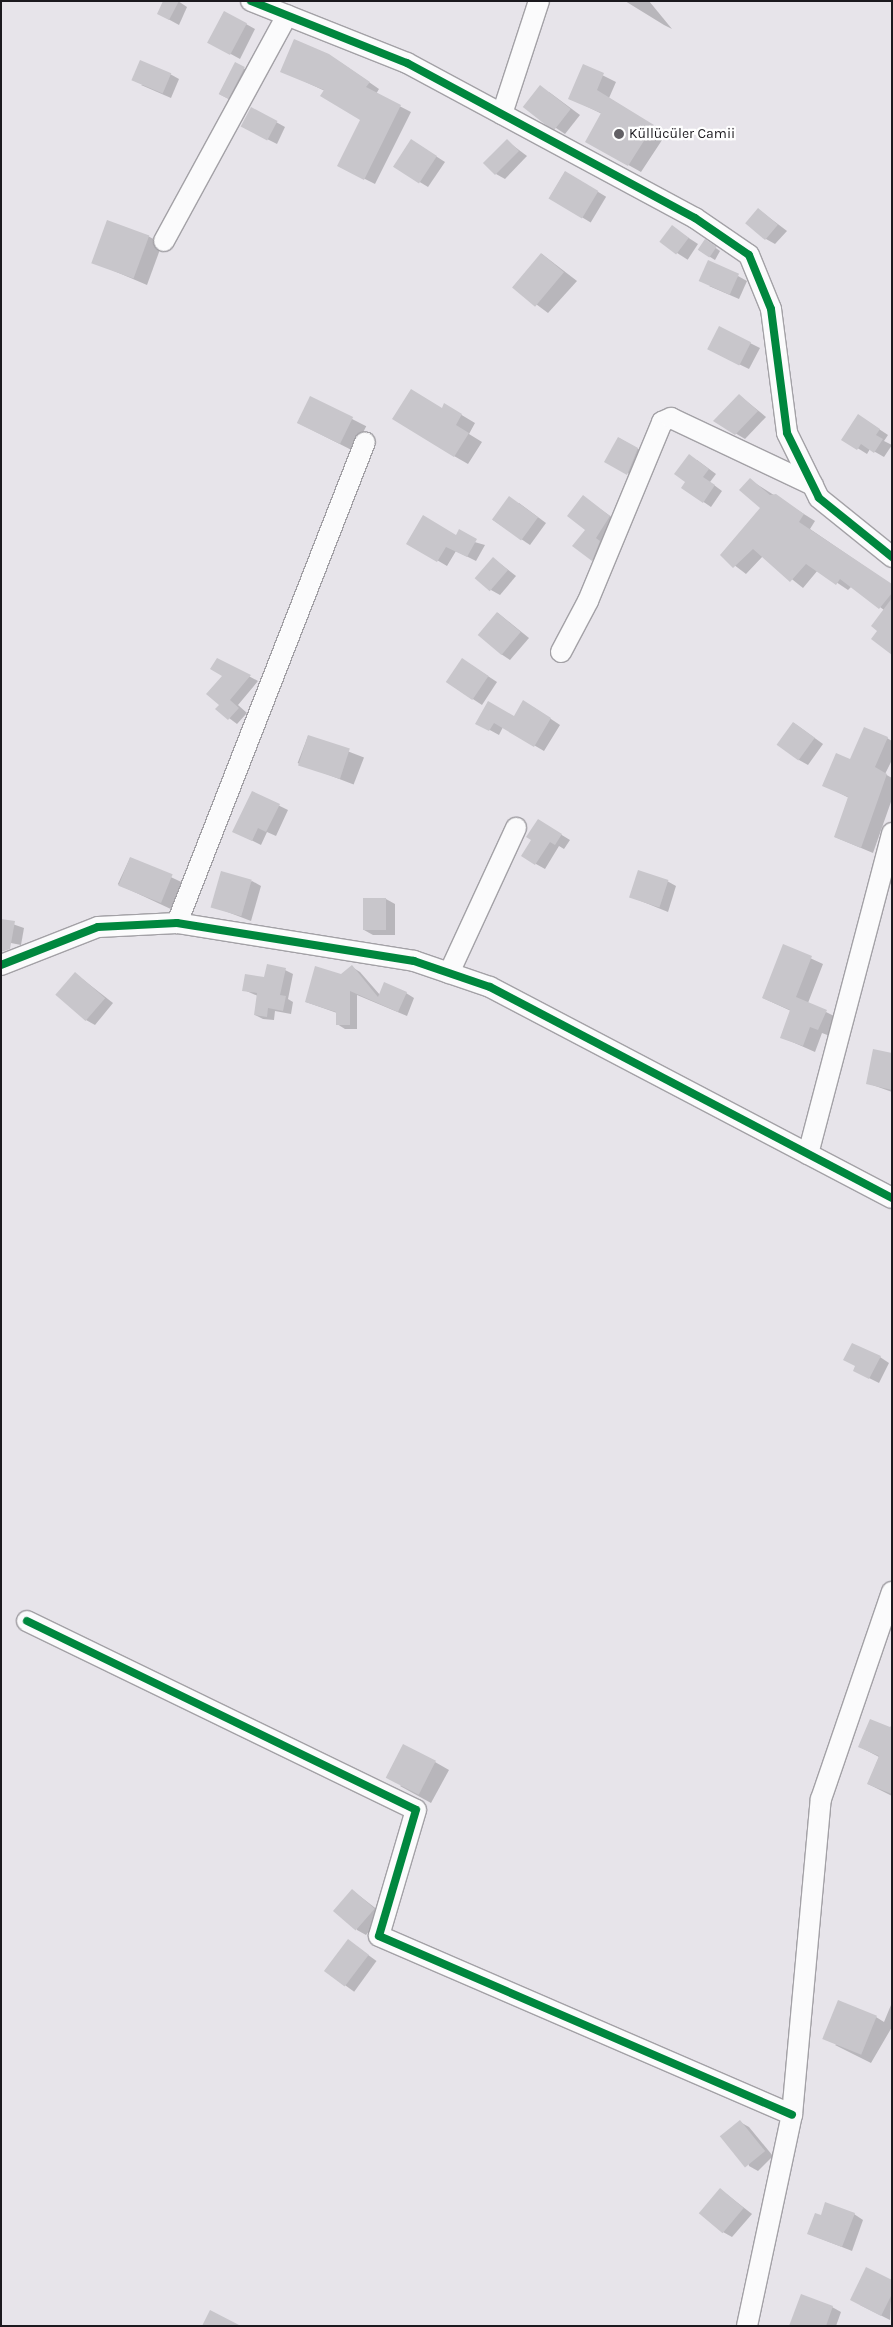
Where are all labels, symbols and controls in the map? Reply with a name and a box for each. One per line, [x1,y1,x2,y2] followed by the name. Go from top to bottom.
[629,126,735,142] place label: Küllücüler Camii
[613,128,625,140] marker: Küllücüler Camii

